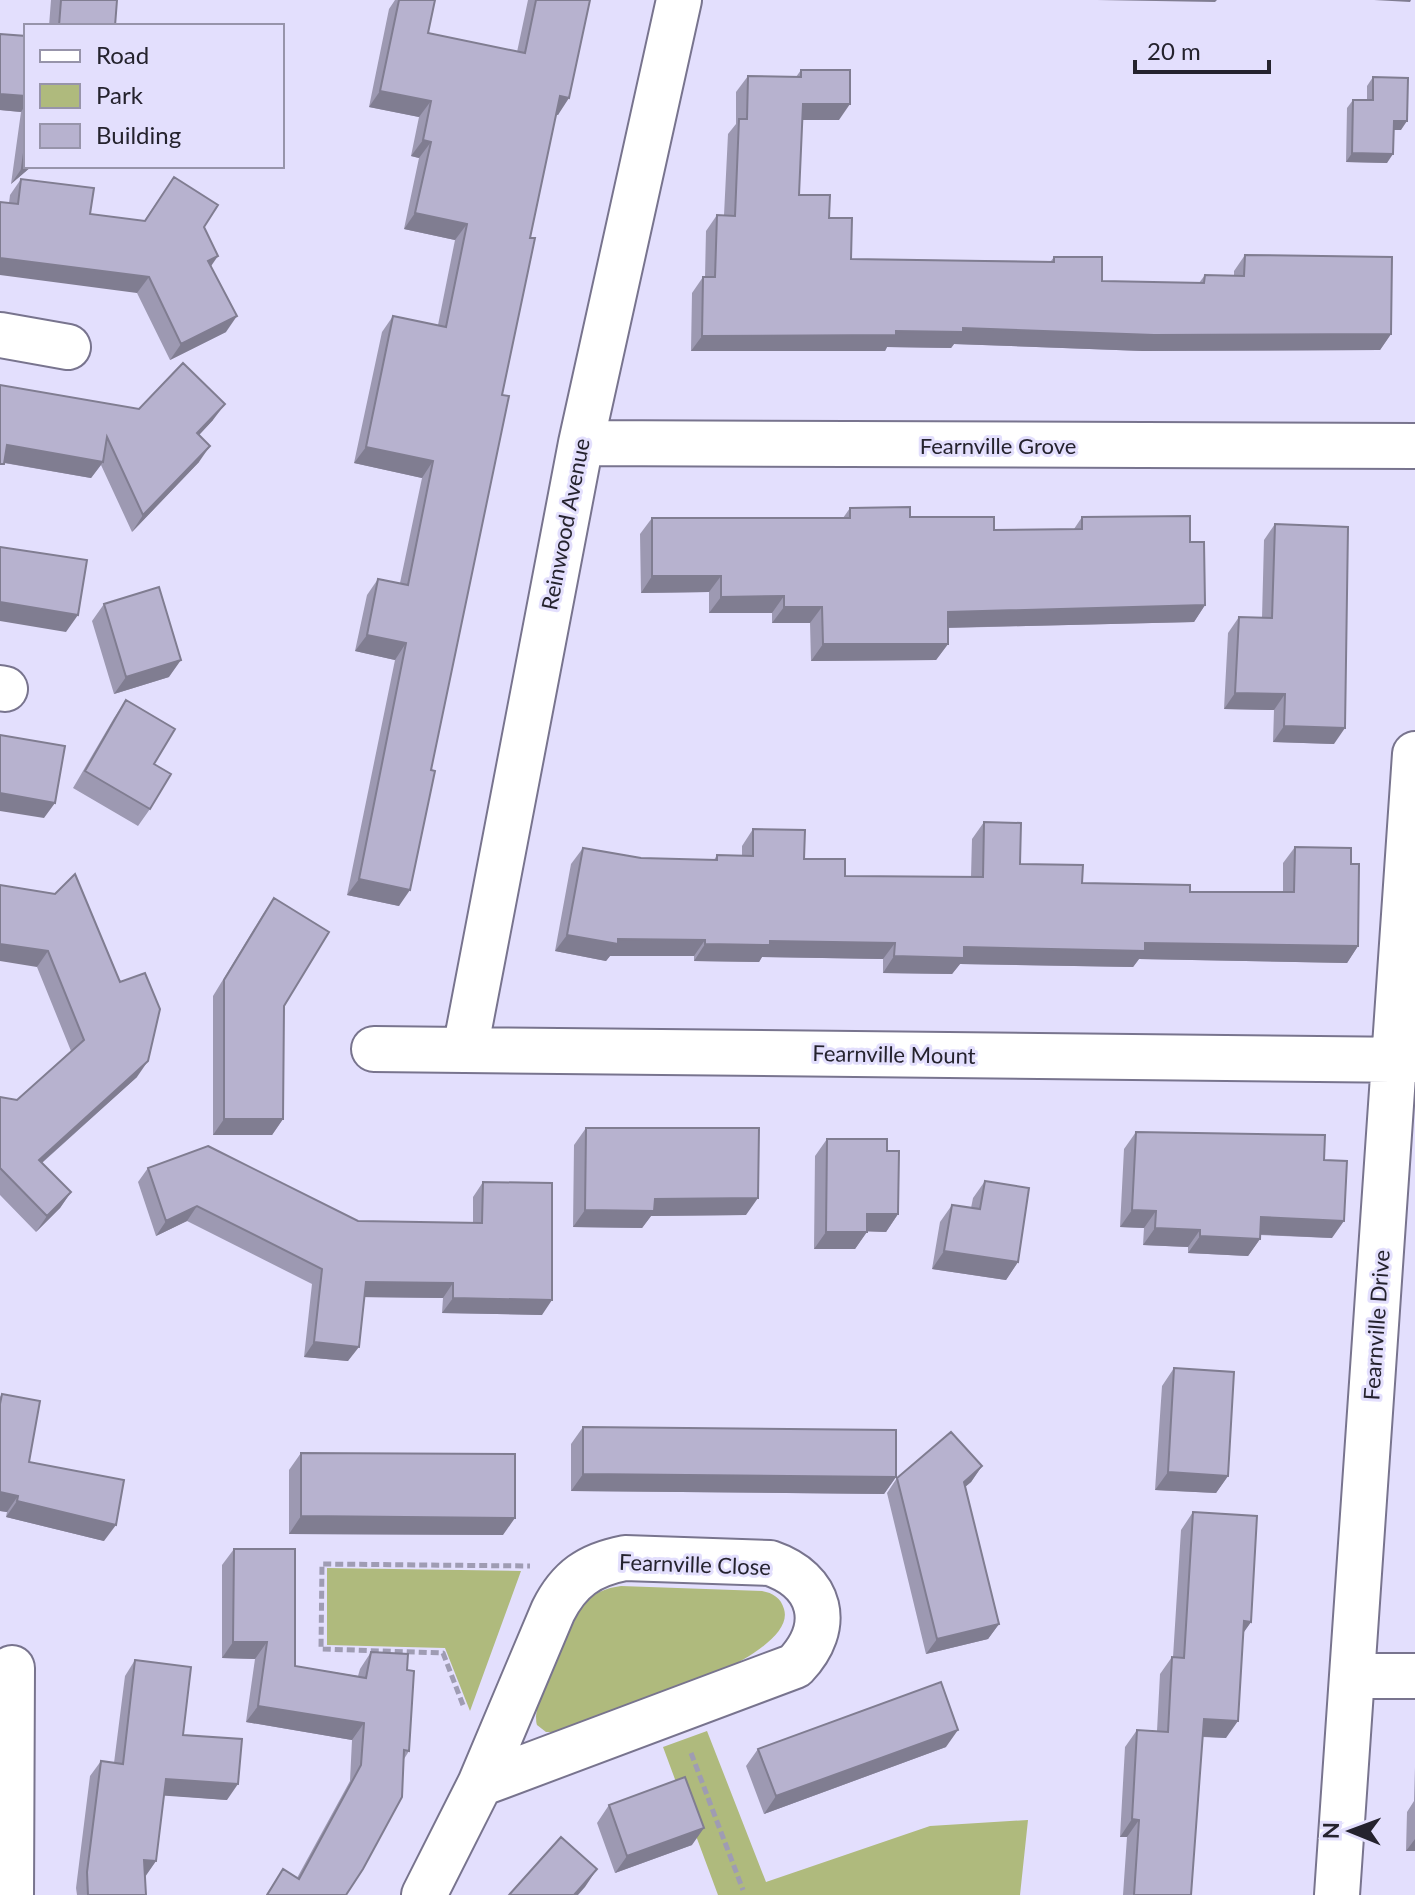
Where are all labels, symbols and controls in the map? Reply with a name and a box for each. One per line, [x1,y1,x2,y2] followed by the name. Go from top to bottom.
[24,24,284,168] legend
[1135,24,1269,74] scale bar
[1147,36,1201,65] text: 20 m
[96,40,149,69] text: Road
[96,80,144,109] text: Park
[96,120,181,149] text: Building
[920,432,1076,459] street label: Fearnville Grove
[535,436,595,612] street label: Reinwood Avenue
[812,1039,976,1069] street label: Fearnville Mount
[1357,1249,1395,1401] street label: Fearnville Drive
[619,1548,771,1580] street label: Fearnville Close
[1311,1791,1391,1871] north arrow
[1317,1822,1344,1839] text: N

